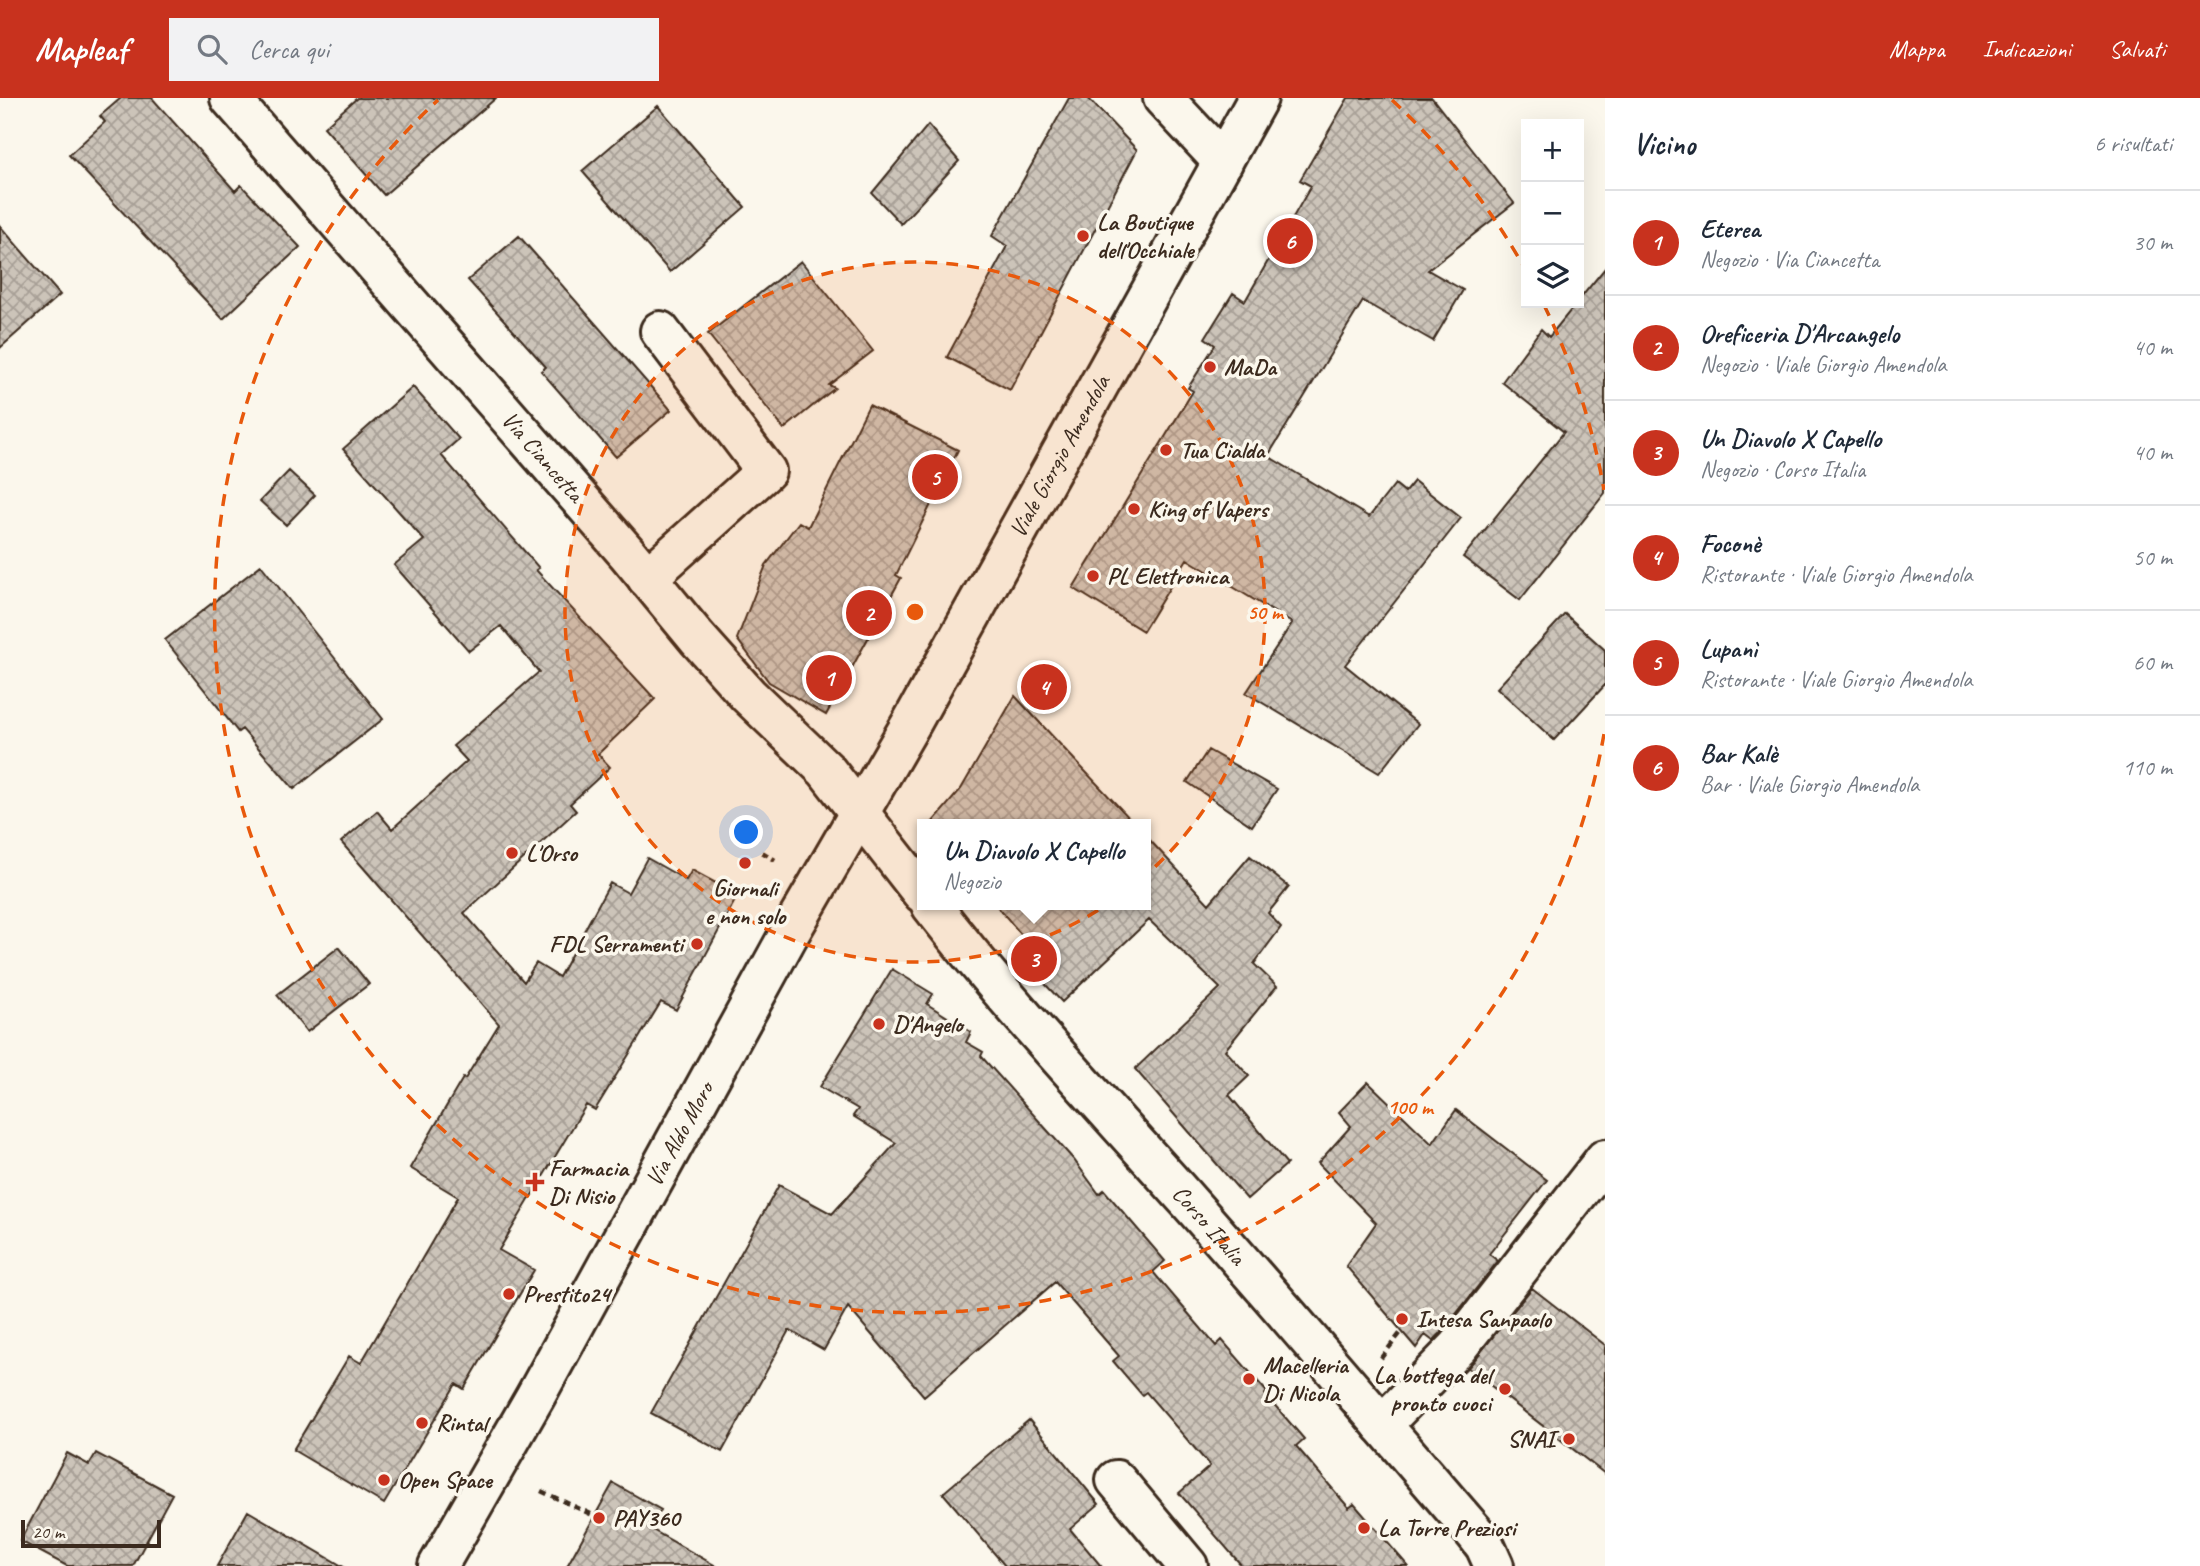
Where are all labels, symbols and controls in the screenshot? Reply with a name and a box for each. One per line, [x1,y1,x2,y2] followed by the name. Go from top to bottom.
[169,18,659,81] search box
[35,28,127,70] text: Mapleaf
[193,30,231,68] icon: search
[249,33,329,66] text: Cerca qui
[1889,34,1945,64] text: Mappa
[1983,34,2071,64] text: Indicazioni
[2109,34,2165,64] text: Salvati
[1521,119,1584,308] map controls
[1521,119,1584,182] button: +
[1633,125,1695,163] text: Vicino
[2094,129,2172,158] text: 6 risultati
[1521,182,1584,245] button: −
[1097,207,1195,265] place label: La Boutique dell'Occhiale
[1700,212,1760,245] text: Eterea
[1267,215,1313,267] pin: 6
[1075,228,1091,244] marker: La Boutique dell'Occhiale
[1651,228,1661,257] text: 1
[2133,228,2172,257] text: 30 m
[1521,245,1584,308] button: layers
[1700,245,1879,274] text: Negozio · Via Ciancetta
[1700,317,1899,350] text: Oreficeria D'Arcangelo
[1651,333,1661,362] text: 2
[2133,333,2172,362] text: 40 m
[1700,350,1946,379] text: Negozio · Viale Giorgio Amendola
[1224,352,1278,382] place label: MaDa
[1202,359,1218,375] marker: MaDa
[1002,368,1117,543] street label: Viale Giorgio Amendola
[495,405,592,510] street label: Via Ciancetta
[1700,422,1881,455] text: Un Diavolo X Capello
[1180,435,1266,465] place label: Tua Cialda
[1651,438,1661,467] text: 3
[2133,438,2172,467] text: 40 m
[1158,442,1174,458] marker: Tua Cialda
[912,451,958,503] pin: 5
[1700,455,1865,484] text: Negozio · Corso Italia
[1148,494,1270,524] place label: King of Vapers
[1126,501,1142,517] marker: King of Vapers
[1700,527,1760,560] text: Foconè
[1651,543,1661,572] text: 4
[2133,543,2172,572] text: 50 m
[1700,560,1972,589] text: Ristorante · Viale Giorgio Amendola
[1107,561,1230,591] place label: PL Elettronica
[1085,568,1101,584] marker: PL Elettronica
[846,587,892,639] pin: 2
[1247,599,1285,625] text: 50 m
[903,600,927,624] centre of rings
[1700,632,1757,665] text: Lupanì
[1651,648,1661,677] text: 5
[2133,648,2172,677] text: 60 m
[806,652,852,704] pin: 1
[1021,661,1067,713] pin: 4
[1700,665,1972,694] text: Ristorante · Viale Giorgio Amendola
[1700,737,1777,770] text: Bar Kalè
[1651,753,1661,782] text: 6
[2123,753,2172,782] text: 110 m
[1700,770,1919,799] text: Bar · Viale Giorgio Amendola
[729,815,763,849] your location
[917,819,1151,910] popup
[943,834,1125,867] text: Un Diavolo X Capello
[526,838,579,868] place label: L'Orso
[504,845,520,861] marker: L'Orso
[737,855,753,871] marker: Giornali e non solo
[943,867,1001,896] text: Negozio
[705,873,788,931] place label: Giornali e non solo
[549,929,686,959] place label: FDL Serramenti
[1011,933,1057,985] pin: 3
[689,936,705,952] marker: FDL Serramenti
[893,1009,965,1039] place label: D'Angelo
[871,1016,887,1032] marker: D'Angelo
[639,1074,721,1191] street label: Via Aldo Moro
[1387,1094,1435,1120] text: 100 m
[549,1153,630,1211] place label: Farmacia Di Nisio
[527,1174,543,1190] marker: Farmacia Di Nisio
[1166,1179,1253,1272] street label: Corso Italia
[523,1279,613,1309] place label: Prestito24
[501,1286,517,1302] marker: Prestito24
[1416,1304,1553,1334] place label: Intesa Sanpaolo
[1394,1311,1410,1327] marker: Intesa Sanpaolo
[1263,1350,1350,1408] place label: Macelleria Di Nicola
[1374,1360,1496,1418] place label: La bottega del pronto cuoci
[1241,1371,1257,1387] marker: Macelleria Di Nicola
[1497,1381,1513,1397] marker: La bottega del pronto cuoci
[436,1408,492,1438] place label: Rintal
[414,1415,430,1431] marker: Rintal
[1507,1424,1560,1454] place label: SNAI
[1561,1431,1577,1447] marker: SNAI
[398,1465,494,1495] place label: Open Space
[376,1472,392,1488] marker: Open Space
[613,1503,682,1533] place label: PAY360
[591,1510,607,1526] marker: PAY360
[1378,1513,1519,1543] place label: La Torre Preziosi
[21,1517,161,1549] scale bar
[32,1520,64,1544] text: 20 m
[1356,1520,1372,1536] marker: La Torre Preziosi

